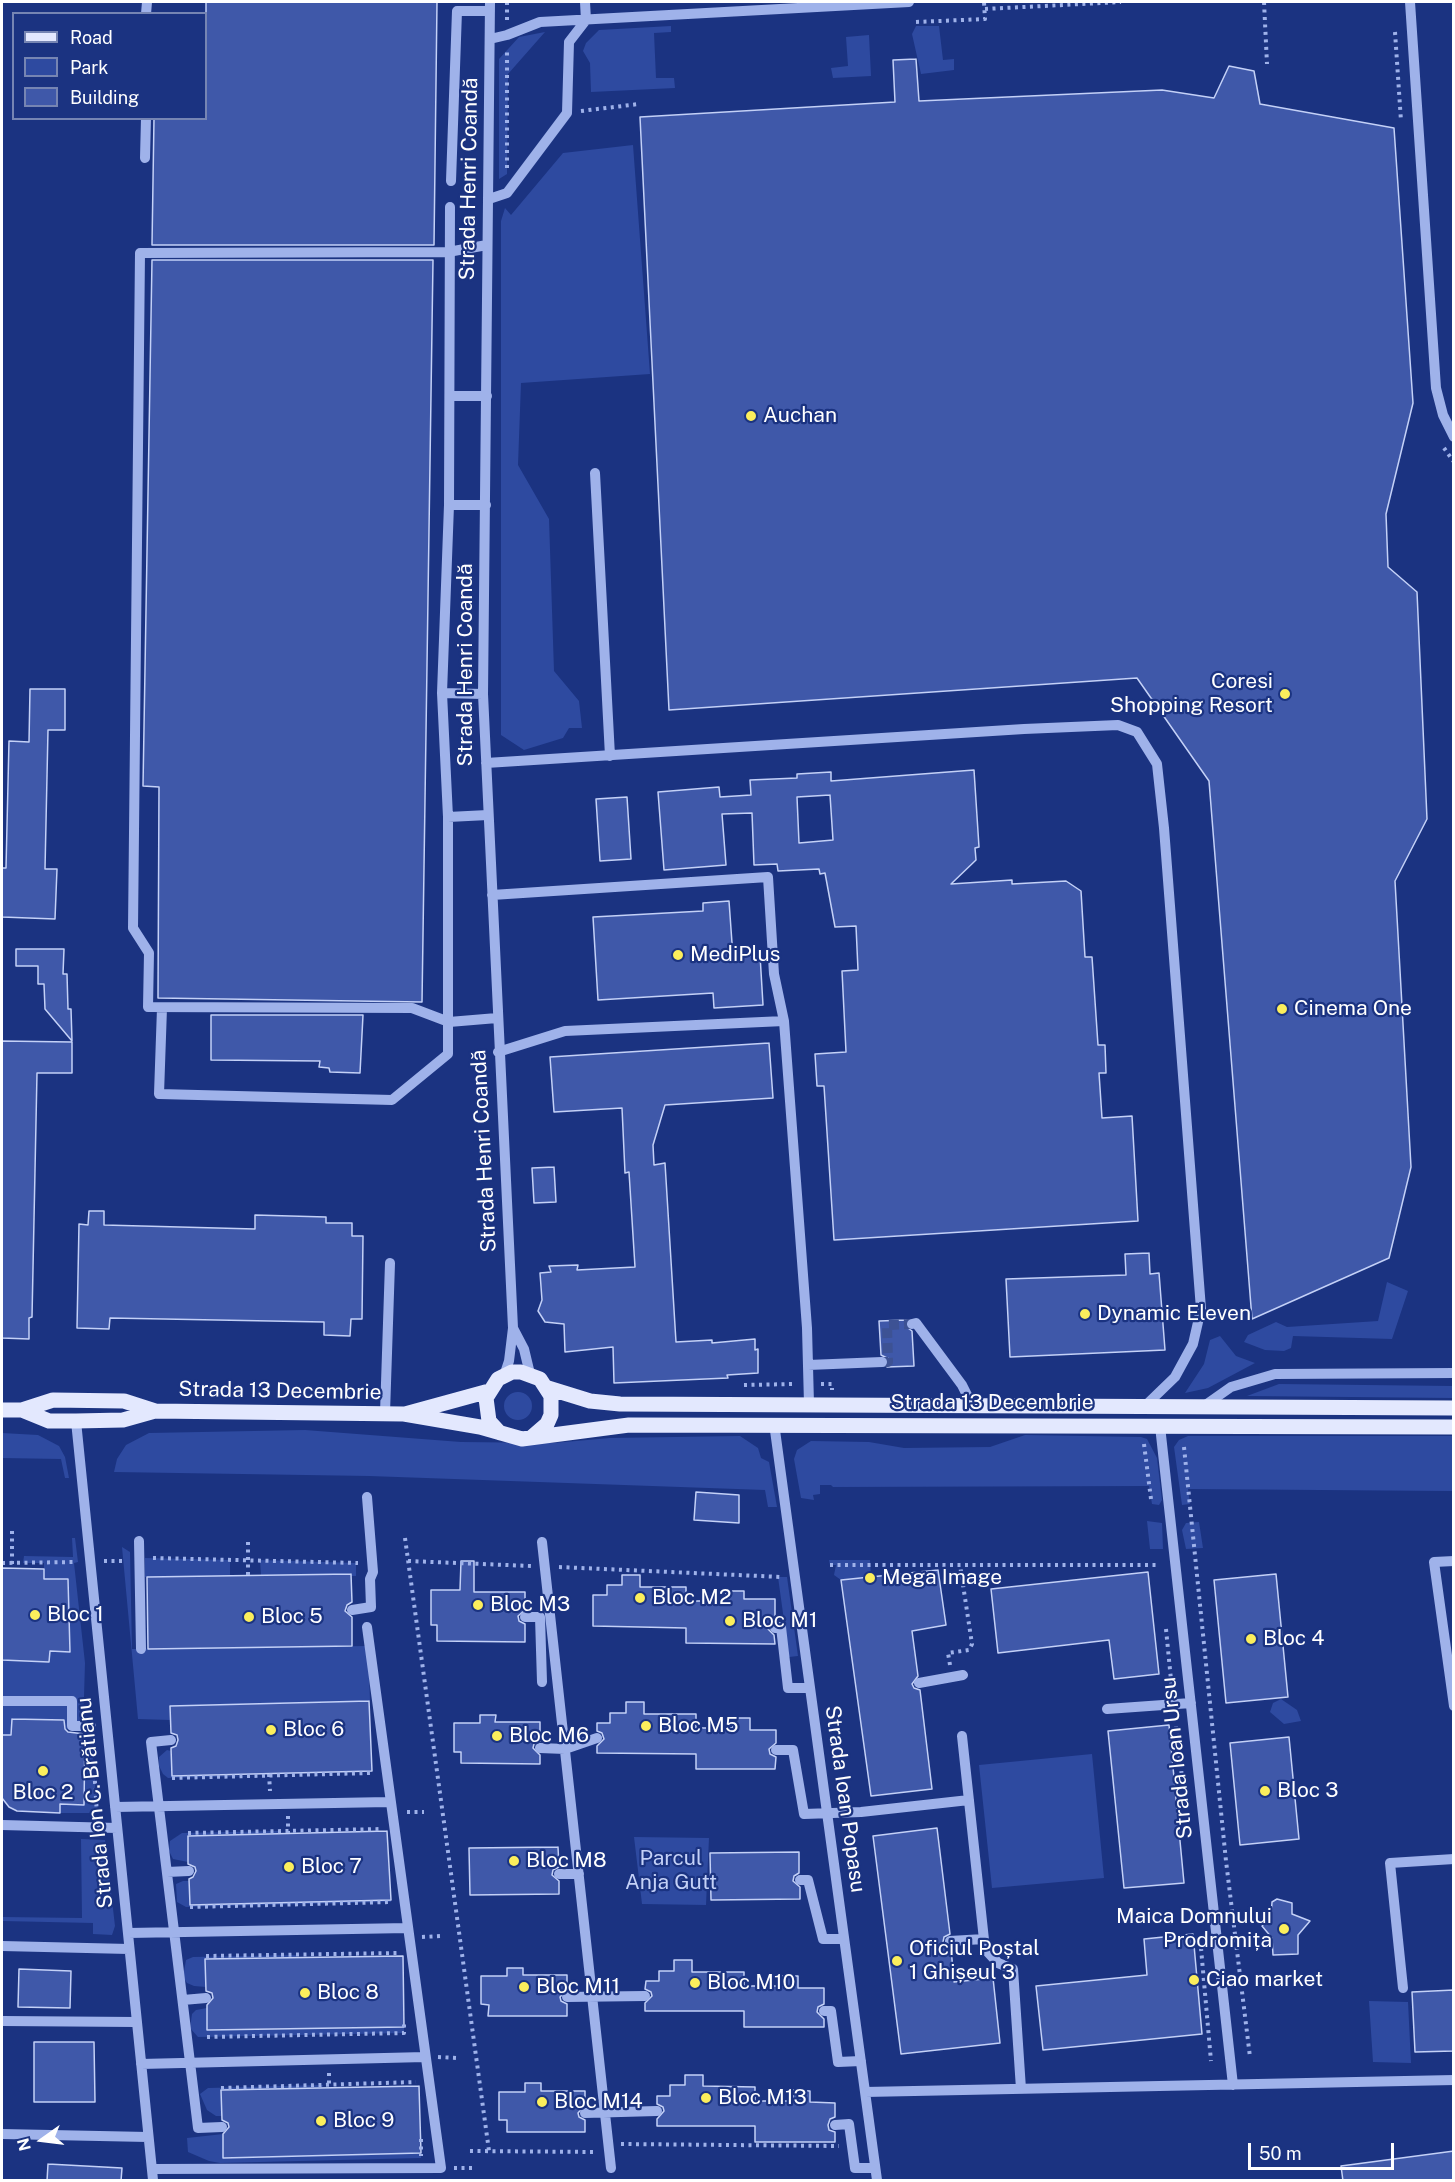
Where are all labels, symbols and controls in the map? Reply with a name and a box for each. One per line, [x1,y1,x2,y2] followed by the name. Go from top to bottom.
[12,12,207,120] legend
[70,27,113,48] text: Road
[70,57,108,78] text: Park
[455,77,483,281] street label: Strada Henri Coandă
[70,87,139,108] text: Building
[763,403,837,429] place label: Auchan
[744,409,758,423] marker: Auchan
[453,563,479,767] street label: Strada Henri Coandă
[1110,669,1273,719] place label: Coresi Shopping Resort
[1278,687,1292,701] marker: Coresi Shopping Resort
[690,942,780,968] place label: MediPlus
[671,948,685,962] marker: MediPlus
[1294,996,1412,1022] place label: Cinema One
[1275,1002,1289,1016] marker: Cinema One
[466,1049,502,1253] street label: Strada Henri Coandă
[1097,1301,1251,1327] place label: Dynamic Eleven
[1078,1307,1092,1321] marker: Dynamic Eleven
[178,1377,382,1405] street label: Strada 13 Decembrie
[890,1390,1094,1416] street label: Strada 13 Decembrie
[882,1565,1002,1591] place label: Mega Image
[863,1571,877,1585] marker: Mega Image
[652,1585,731,1611] place label: Bloc M2
[633,1591,647,1605] marker: Bloc M2
[490,1592,570,1618] place label: Bloc M3
[471,1598,485,1612] marker: Bloc M3
[47,1602,104,1628] place label: Bloc 1
[261,1604,323,1630] place label: Bloc 5
[28,1608,42,1622] marker: Bloc 1
[742,1608,817,1634] place label: Bloc M1
[242,1610,256,1624] marker: Bloc 5
[723,1614,737,1628] marker: Bloc M1
[1263,1626,1325,1652] place label: Bloc 4
[1244,1632,1258,1646] marker: Bloc 4
[1156,1676,1198,1840] street label: Strada Ioan Ursu
[71,1696,119,1910] street label: Strada Ion C. Brătianu
[819,1704,871,1894] street label: Strada Ioan Popasu
[658,1713,738,1739] place label: Bloc M5
[283,1717,344,1743] place label: Bloc 6
[639,1719,653,1733] marker: Bloc M5
[264,1723,278,1737] marker: Bloc 6
[509,1723,589,1749] place label: Bloc M6
[490,1729,504,1743] marker: Bloc M6
[36,1764,50,1778] marker: Bloc 2
[1277,1778,1339,1804] place label: Bloc 3
[13,1780,73,1806] place label: Bloc 2
[1258,1784,1272,1798] marker: Bloc 3
[625,1846,717,1896] park label: Parcul Anja Gutt
[526,1848,607,1874] place label: Bloc M8
[301,1854,362,1880] place label: Bloc 7
[507,1854,521,1868] marker: Bloc M8
[282,1860,296,1874] marker: Bloc 7
[1116,1904,1272,1954] place label: Maica Domnului Prodromița
[1277,1922,1291,1936] marker: Maica Domnului Prodromița
[909,1936,1040,1986] place label: Oficiul Poștal 1 Ghișeul 3
[890,1954,904,1968] marker: Oficiul Poștal 1 Ghișeul 3
[1206,1967,1323,1993] place label: Ciao market
[707,1970,795,1996] place label: Bloc M10
[1187,1973,1201,1987] marker: Ciao market
[536,1974,620,2000] place label: Bloc M11
[688,1976,702,1990] marker: Bloc M10
[317,1980,379,2006] place label: Bloc 8
[517,1980,531,1994] marker: Bloc M11
[298,1986,312,2000] marker: Bloc 8
[718,2085,807,2111] place label: Bloc M13
[554,2089,643,2115] place label: Bloc M14
[699,2091,713,2105] marker: Bloc M13
[535,2095,549,2109] marker: Bloc M14
[333,2108,394,2134] place label: Bloc 9
[12,2110,72,2170] north arrow
[314,2114,328,2128] marker: Bloc 9
[1251,2131,1396,2169] scale bar
[13,2136,35,2153] text: N
[1259,2143,1302,2164] text: 50 m

